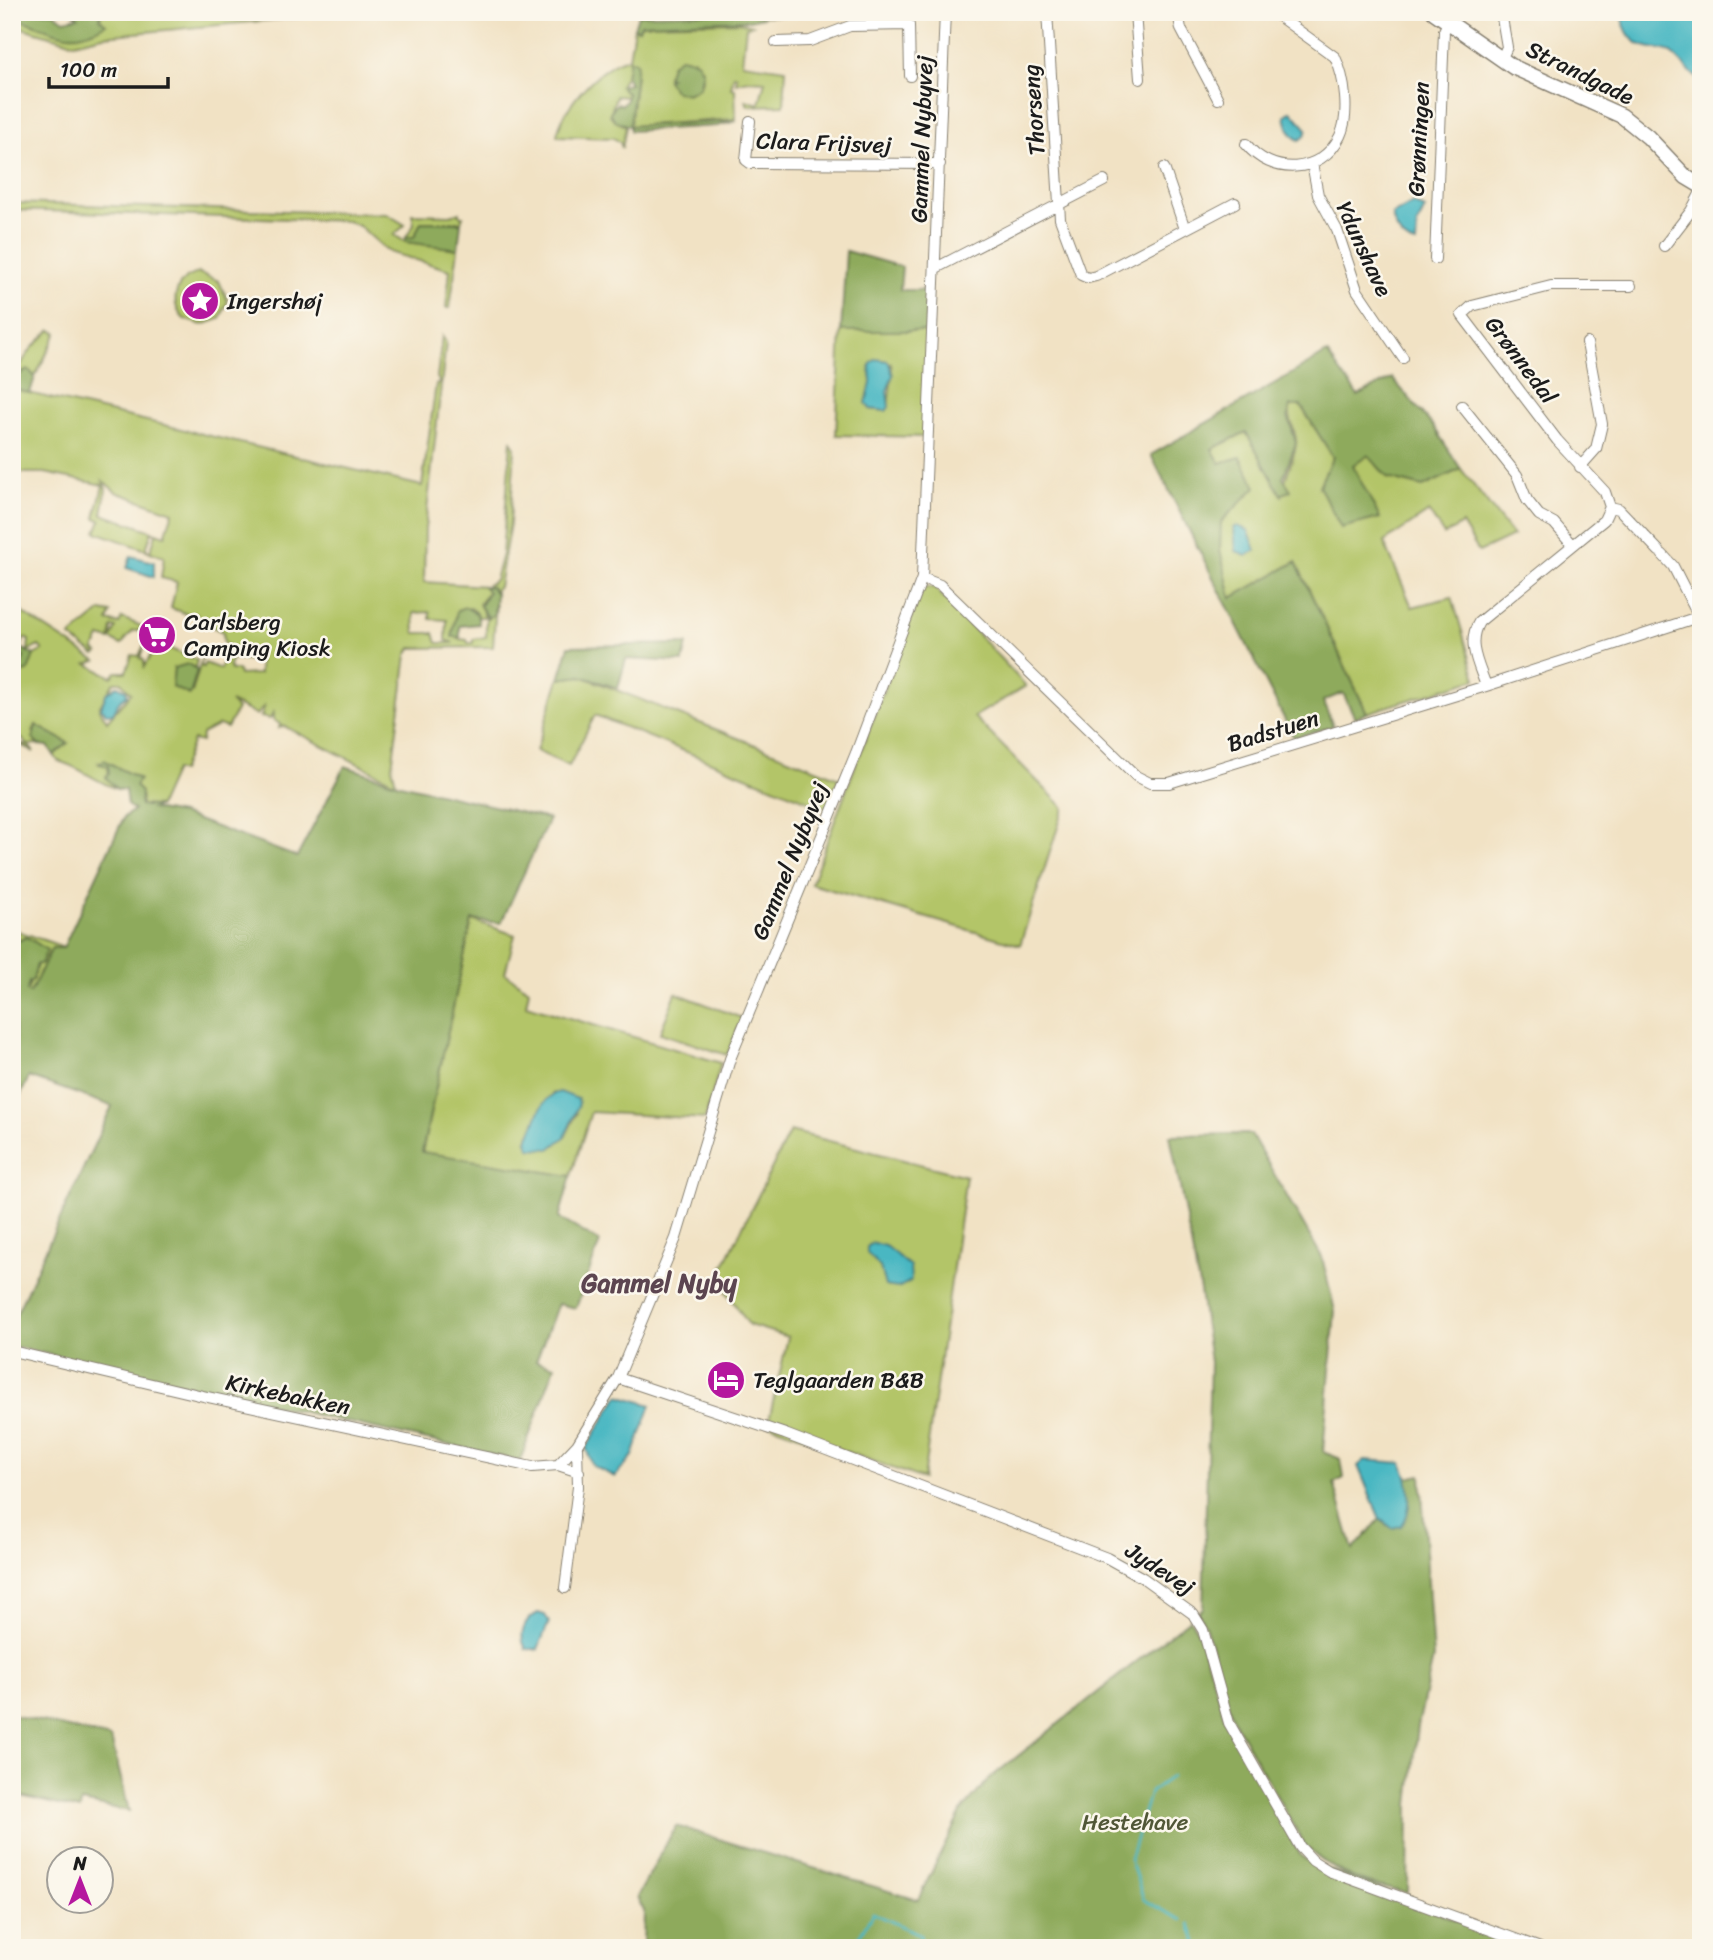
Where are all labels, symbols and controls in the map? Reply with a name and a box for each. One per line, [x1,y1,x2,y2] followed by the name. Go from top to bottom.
[1519,29,1641,117] street label: Strandgade
[49,46,168,90] scale bar
[60,51,117,89] text: 100 m
[899,54,945,223] street label: Gammel Nybyvej
[1010,63,1058,157] street label: Thorseng
[1396,80,1443,198] street label: Grønningen
[755,120,893,166] street label: Clara Frijsvej
[1324,194,1404,304] street label: Ydunshave
[179,280,221,322] place icon: Ingershøj
[226,281,324,322] place label: Ingershøj
[1474,307,1568,414] street label: Grønnedal
[184,602,331,669] place label: Carlsberg Camping Kiosk
[136,614,178,656] supermarket icon: Carlsberg Camping Kiosk
[1222,698,1324,764] street label: Badstuen
[740,775,841,946] street label: Gammel Nybyvej
[581,1260,737,1306] district label: Gammel Nyby
[705,1359,747,1401] hotel icon: Teglgaarden B&B
[753,1360,924,1401] place label: Teglgaarden B&B
[222,1362,355,1428] street label: Kirkebakken
[1116,1530,1204,1607] street label: Jydevej
[1082,1802,1189,1843] park label: Hestehave
[46,1844,116,1914] north arrow
[72,1847,87,1880] text: N

